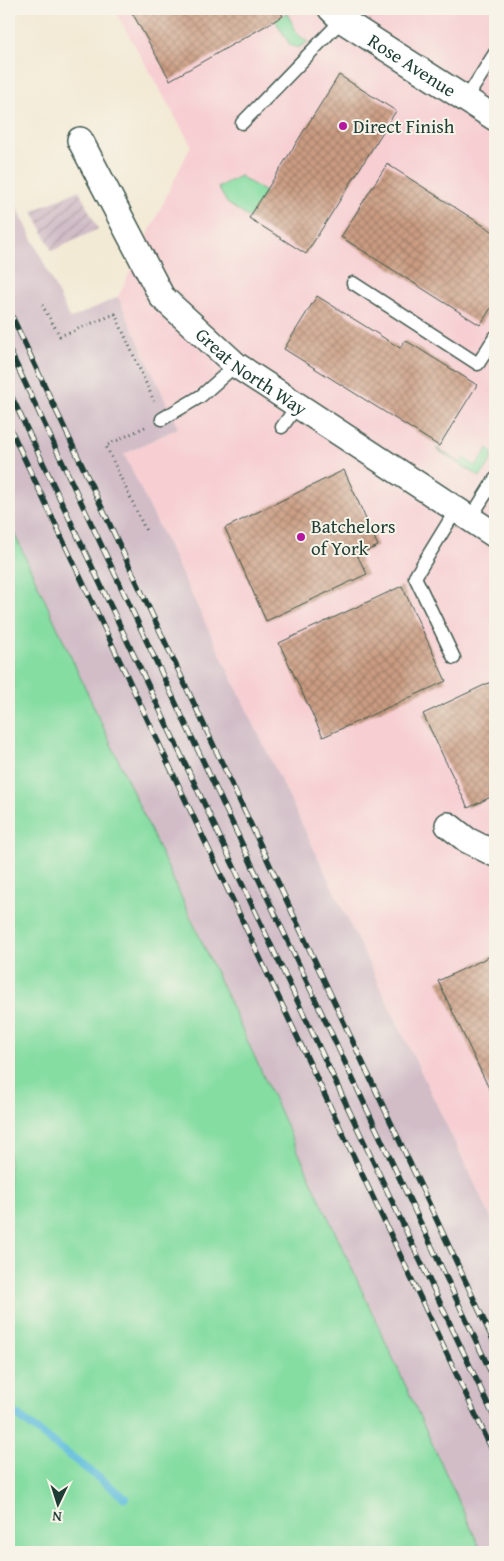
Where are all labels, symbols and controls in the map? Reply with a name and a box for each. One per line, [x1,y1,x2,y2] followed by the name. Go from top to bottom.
[363,26,462,104] street label: Rose Avenue
[353,112,455,140] place label: Direct Finish
[337,120,349,132] marker: Direct Finish
[190,321,313,422] street label: Great North Way
[311,512,396,562] place label: Batchelors of York
[295,531,307,543] marker: Batchelors of York
[32,1478,82,1528] north arrow
[51,1507,62,1527] text: N

